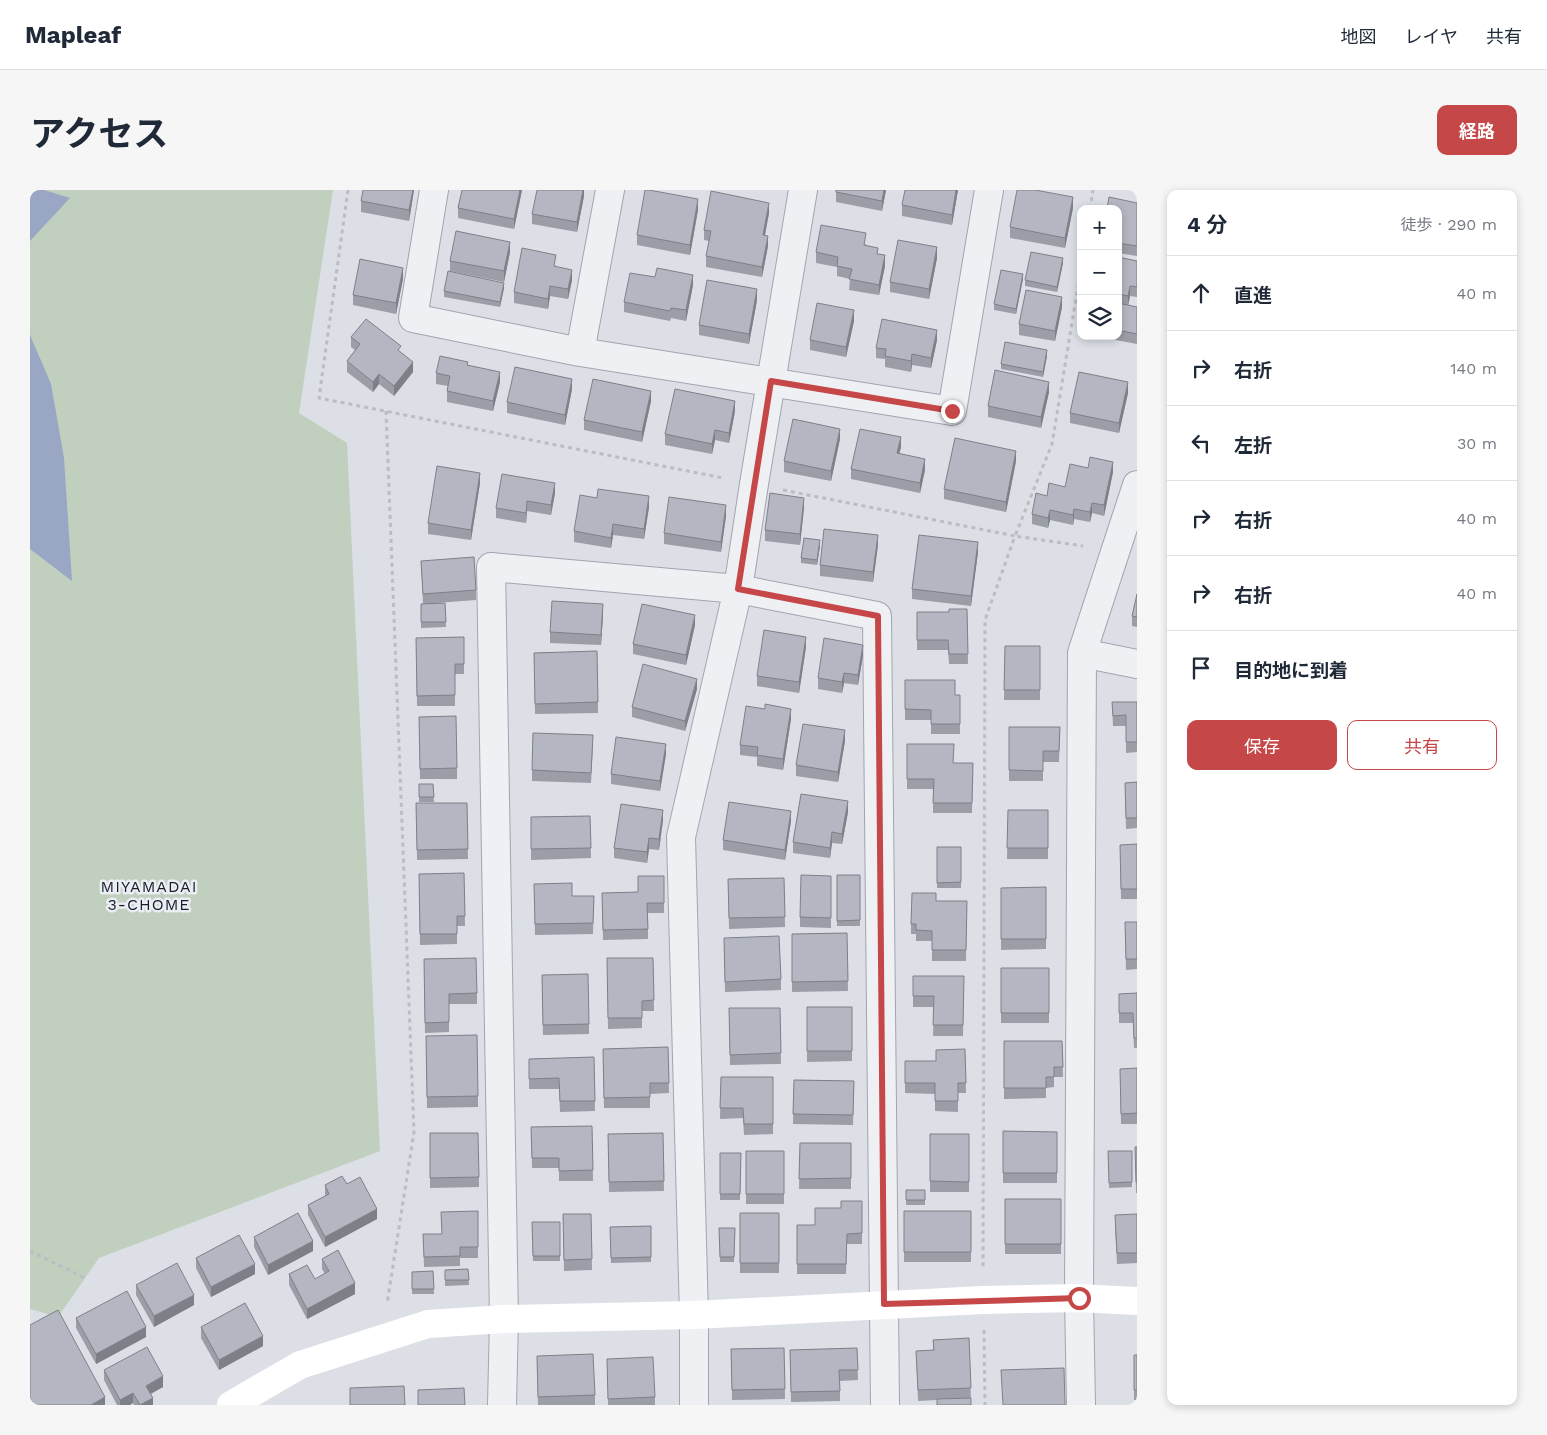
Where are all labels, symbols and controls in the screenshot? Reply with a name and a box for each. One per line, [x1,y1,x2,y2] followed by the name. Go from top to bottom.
[25,21,121,49] text: Mapleaf
[1341,26,1377,47] text: 地図
[1405,26,1458,47] text: レイヤ
[1486,26,1522,47] text: 共有
[1437,105,1517,155] button: 経路
[30,113,168,155] text: アクセス
[1077,205,1122,340] map controls
[1077,205,1122,250] button: +
[1187,212,1228,237] text: 4 分
[1401,215,1497,234] text: 徒歩 · 290 m
[1077,250,1122,295] button: −
[1187,279,1215,307] icon: ahead
[1234,284,1272,307] text: 直進
[1457,284,1497,303] text: 40 m
[1077,295,1122,340] button: layers
[1187,354,1215,382] icon: right
[1234,359,1272,382] text: 右折
[1450,359,1497,378] text: 140 m
[941,400,964,423] route end
[1187,429,1215,457] icon: left
[1234,434,1272,457] text: 左折
[1457,434,1497,453] text: 30 m
[1187,504,1215,532] icon: right
[1234,509,1272,532] text: 右折
[1457,509,1497,528] text: 40 m
[1187,579,1215,607] icon: right
[1234,584,1272,607] text: 右折
[1457,584,1497,603] text: 40 m
[1187,654,1215,682] icon: arrive
[1234,659,1348,682] text: 目的地に到着
[1187,720,1337,770] button: 保存
[1347,720,1497,770] button: 共有
[101,877,197,914] district label: MIYAMADAI 3-CHOME
[1068,1287,1091,1310] route start

